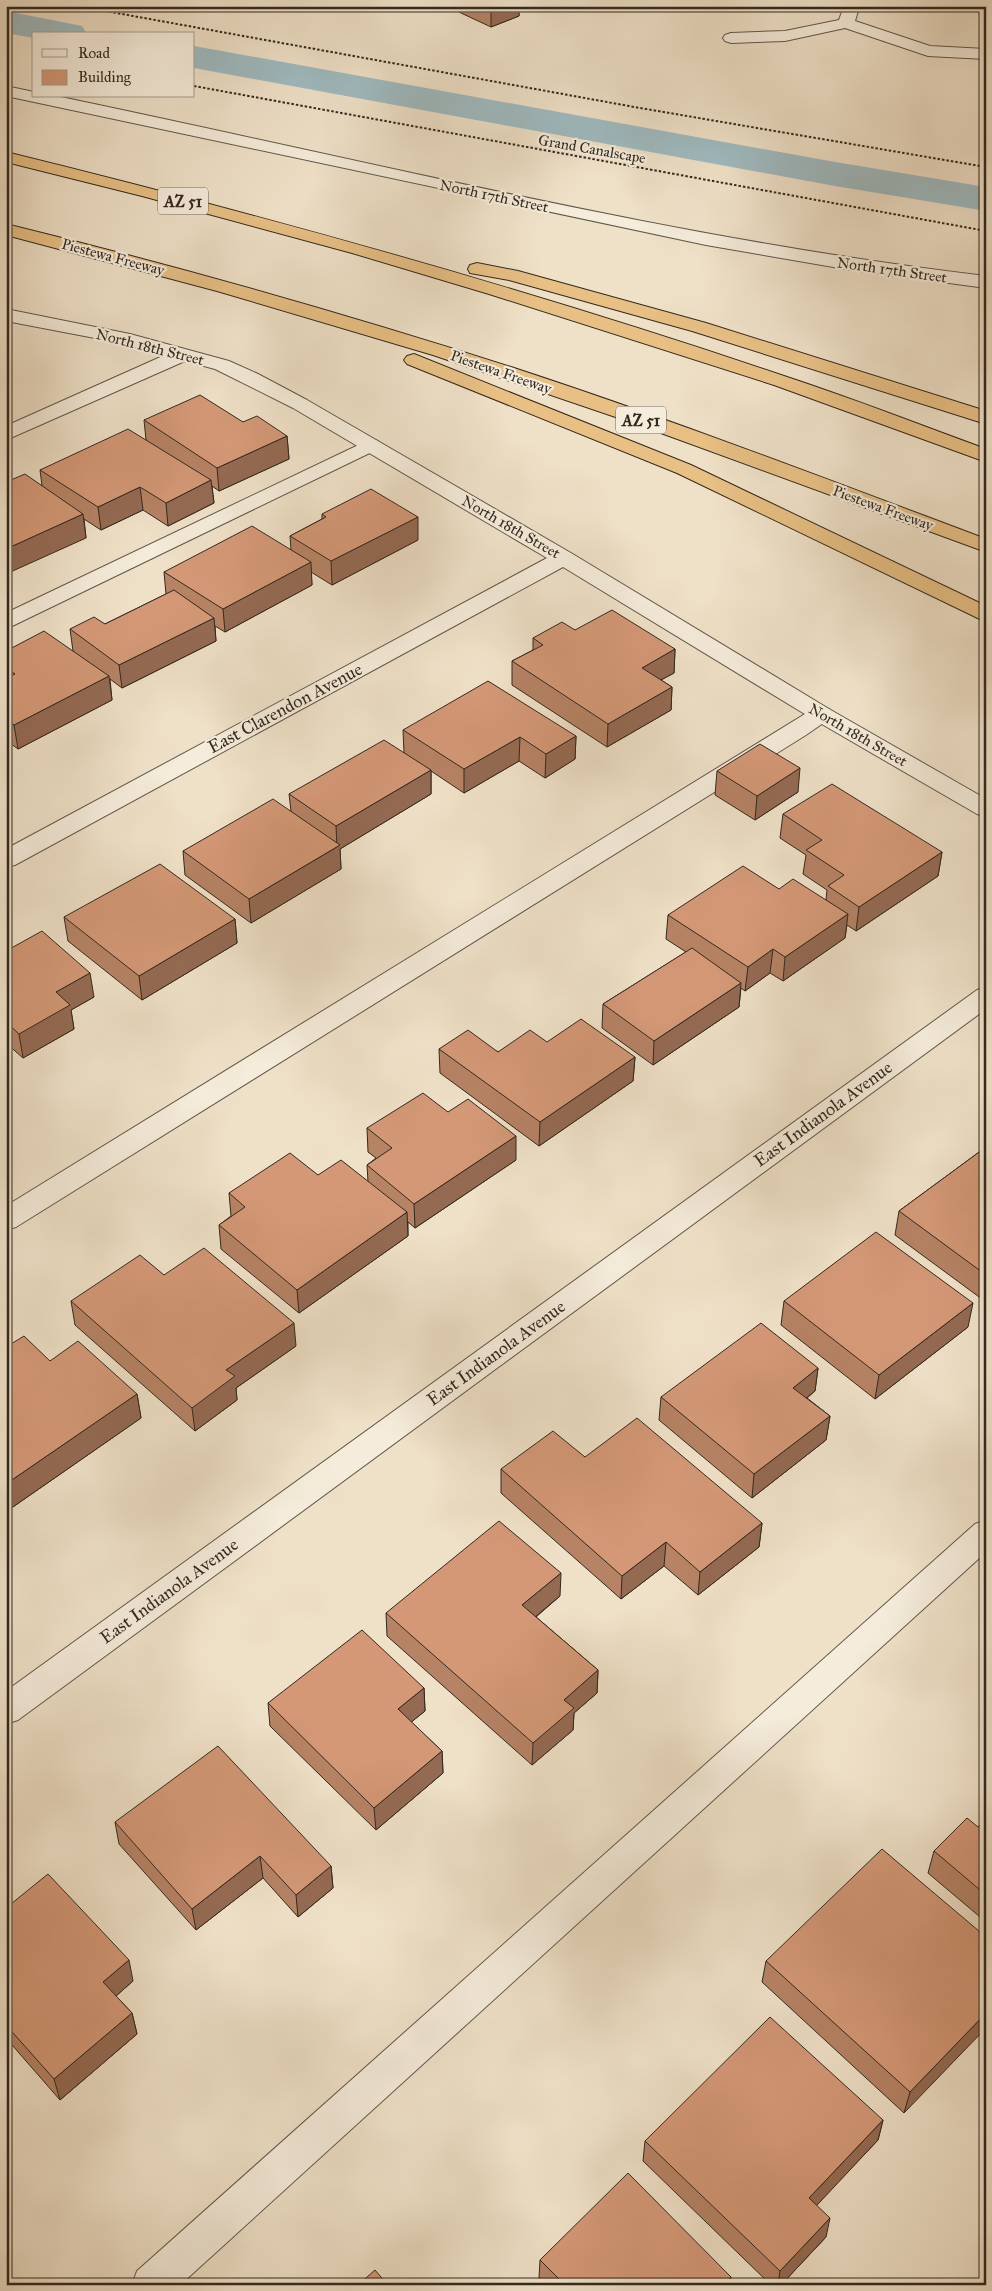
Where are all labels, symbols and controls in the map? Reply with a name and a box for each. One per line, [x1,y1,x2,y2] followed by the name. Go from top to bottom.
[32,32,195,98] legend
[78,44,110,62] text: Road
[78,68,132,86] text: Building
[537,131,647,167] street label: Grand Canalscape
[438,176,551,216] street label: North 17th Street
[158,188,208,215] road number: AZ 51
[60,235,167,280] street label: Piestewa Freeway
[836,253,949,287] street label: North 17th Street
[94,325,207,369] street label: North 18th Street
[448,346,555,398] street label: Piestewa Freeway
[616,406,666,434] road number: AZ 51
[830,481,937,535] street label: Piestewa Freeway
[459,492,564,563] street label: North 18th Street
[204,658,366,758] street label: East Clarendon Avenue
[806,700,911,771] street label: North 18th Street
[750,1056,896,1172] street label: East Indianola Avenue
[423,1295,569,1411] street label: East Indianola Avenue
[96,1533,242,1649] street label: East Indianola Avenue

